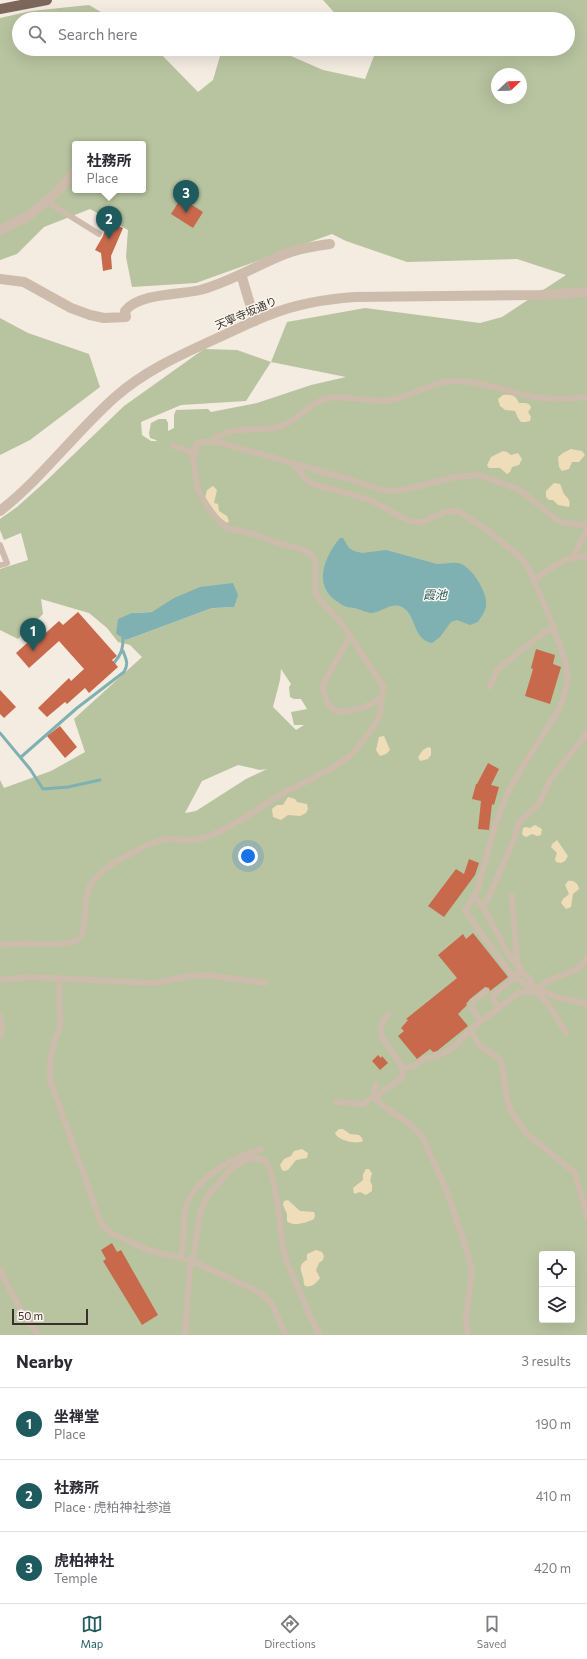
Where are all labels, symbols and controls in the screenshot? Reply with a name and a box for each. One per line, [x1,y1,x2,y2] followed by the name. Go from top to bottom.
[12,12,575,56] search box
[26,23,48,45] icon: search
[58,25,137,43] text: Search here
[491,68,527,104] north arrow
[72,141,146,193] popup
[86,151,132,169] text: 社務所
[86,170,118,186] text: Place
[173,180,199,213] pin: 3
[96,206,122,239] pin: 2
[213,294,279,331] street label: 天寧寺坂通り
[423,587,448,601] water label: 霞池
[20,618,46,651] pin: 1
[238,846,258,866] your location
[539,1251,575,1323] map controls
[539,1251,575,1287] button: locate
[539,1287,575,1323] button: layers
[12,1307,88,1326] scale bar
[18,1309,43,1322] text: 50 m
[16,1351,73,1372] text: Nearby
[522,1353,571,1369] text: 3 results
[54,1407,99,1425] text: 坐禅堂
[26,1416,32,1432] text: 1
[535,1416,571,1432] text: 190 m
[54,1426,86,1442] text: Place
[54,1478,99,1496] text: 社務所
[25,1488,33,1504] text: 2
[536,1488,571,1504] text: 410 m
[54,1499,172,1515] text: Place · 虎柏神社参道
[54,1551,114,1569] text: 虎柏神社
[25,1560,33,1576] text: 3
[534,1560,571,1576] text: 420 m
[54,1570,97,1586] text: Temple
[81,1613,103,1650] tab: Map
[264,1613,316,1650] tab: Directions
[477,1613,506,1650] tab: Saved

